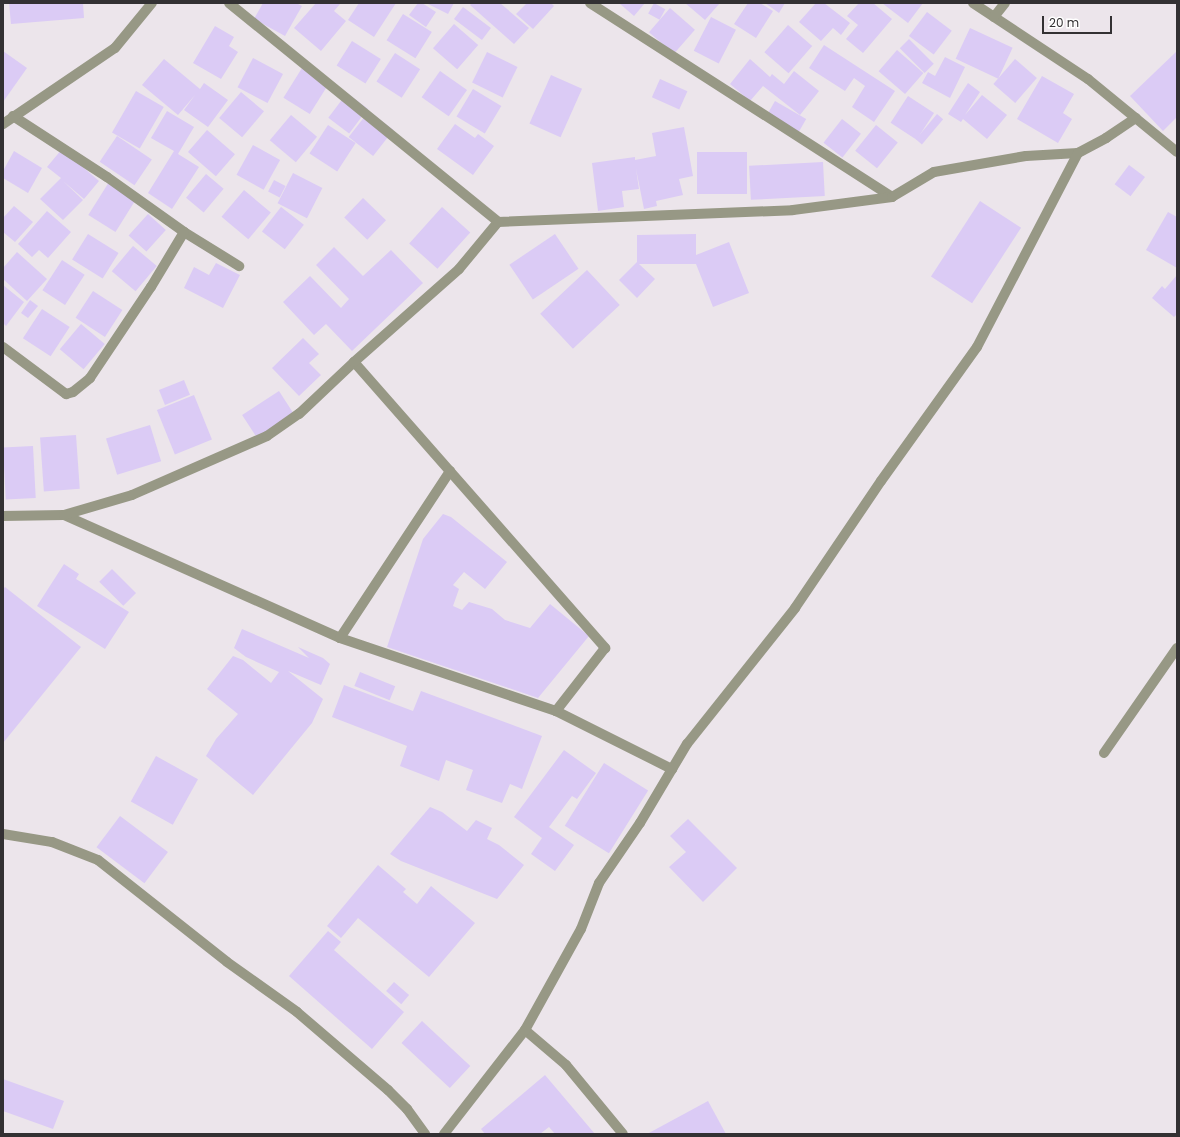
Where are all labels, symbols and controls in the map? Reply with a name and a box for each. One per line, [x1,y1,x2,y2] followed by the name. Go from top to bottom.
[1044,8,1114,34] scale bar
[1049,14,1079,31] text: 20 m

